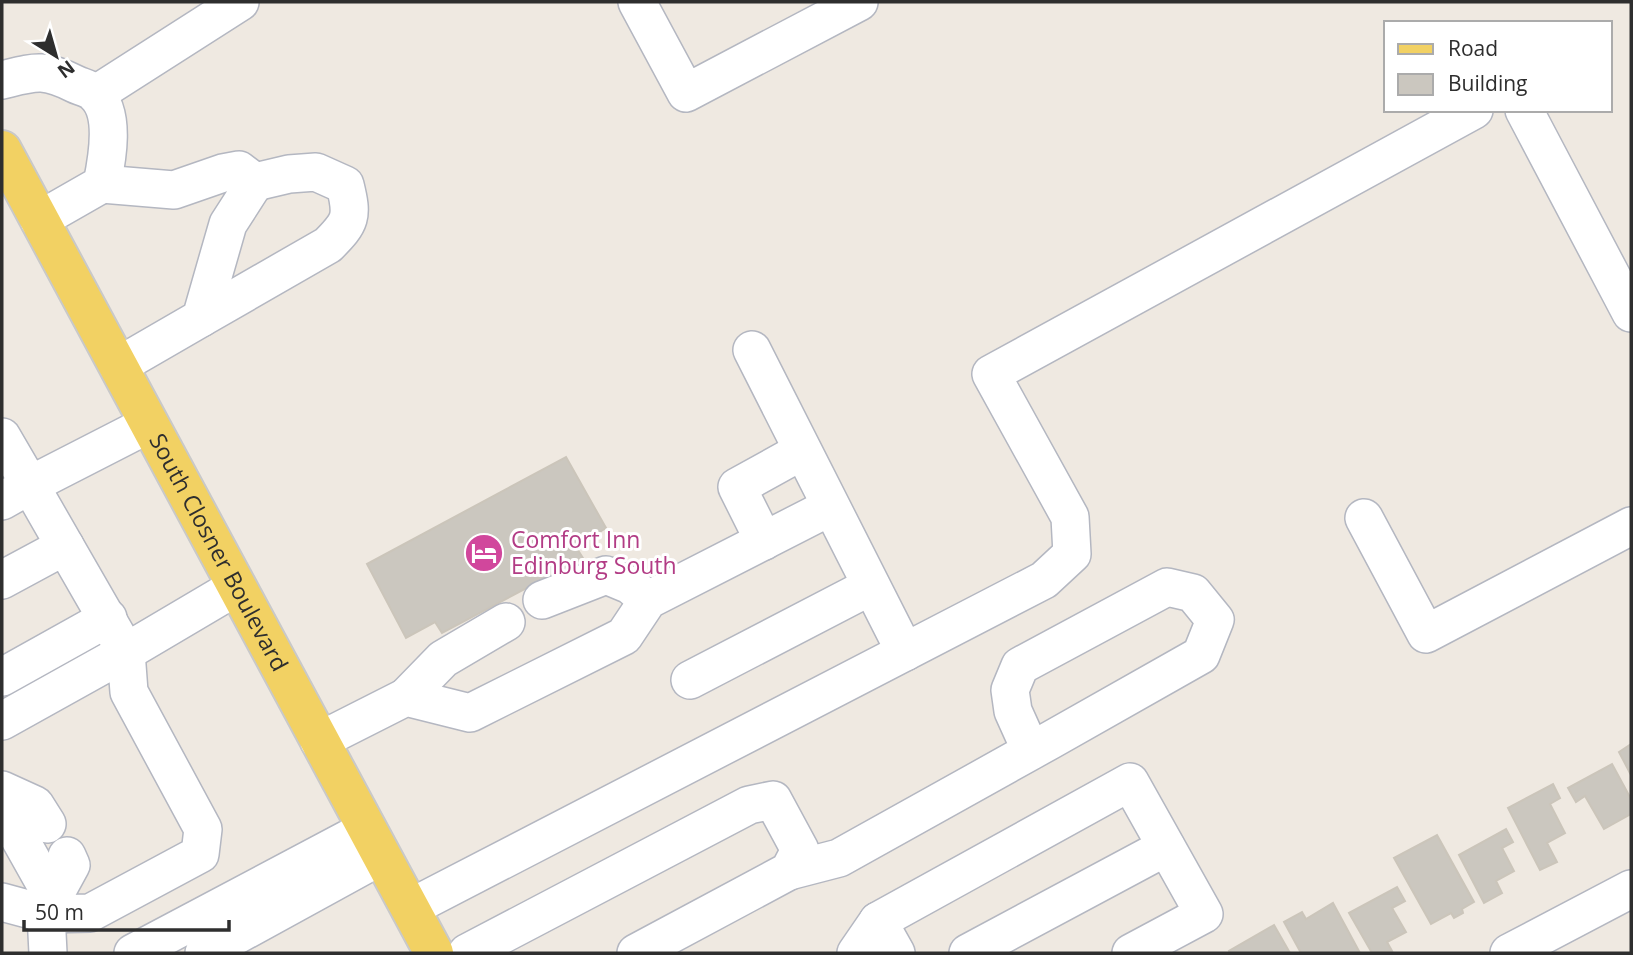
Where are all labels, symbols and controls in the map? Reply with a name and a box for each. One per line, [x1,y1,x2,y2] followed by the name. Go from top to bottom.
[21,21,91,91] north arrow
[1384,21,1612,112] legend
[1448,34,1498,62] text: Road
[52,55,80,85] text: N
[1448,69,1527,97] text: Building
[142,427,296,677] street label: South Closner Boulevard
[511,523,677,581] place label: Comfort Inn Edinburg South
[463,532,505,574] hotel icon: Comfort Inn Edinburg South
[24,888,229,932] scale bar
[35,898,84,926] text: 50 m

